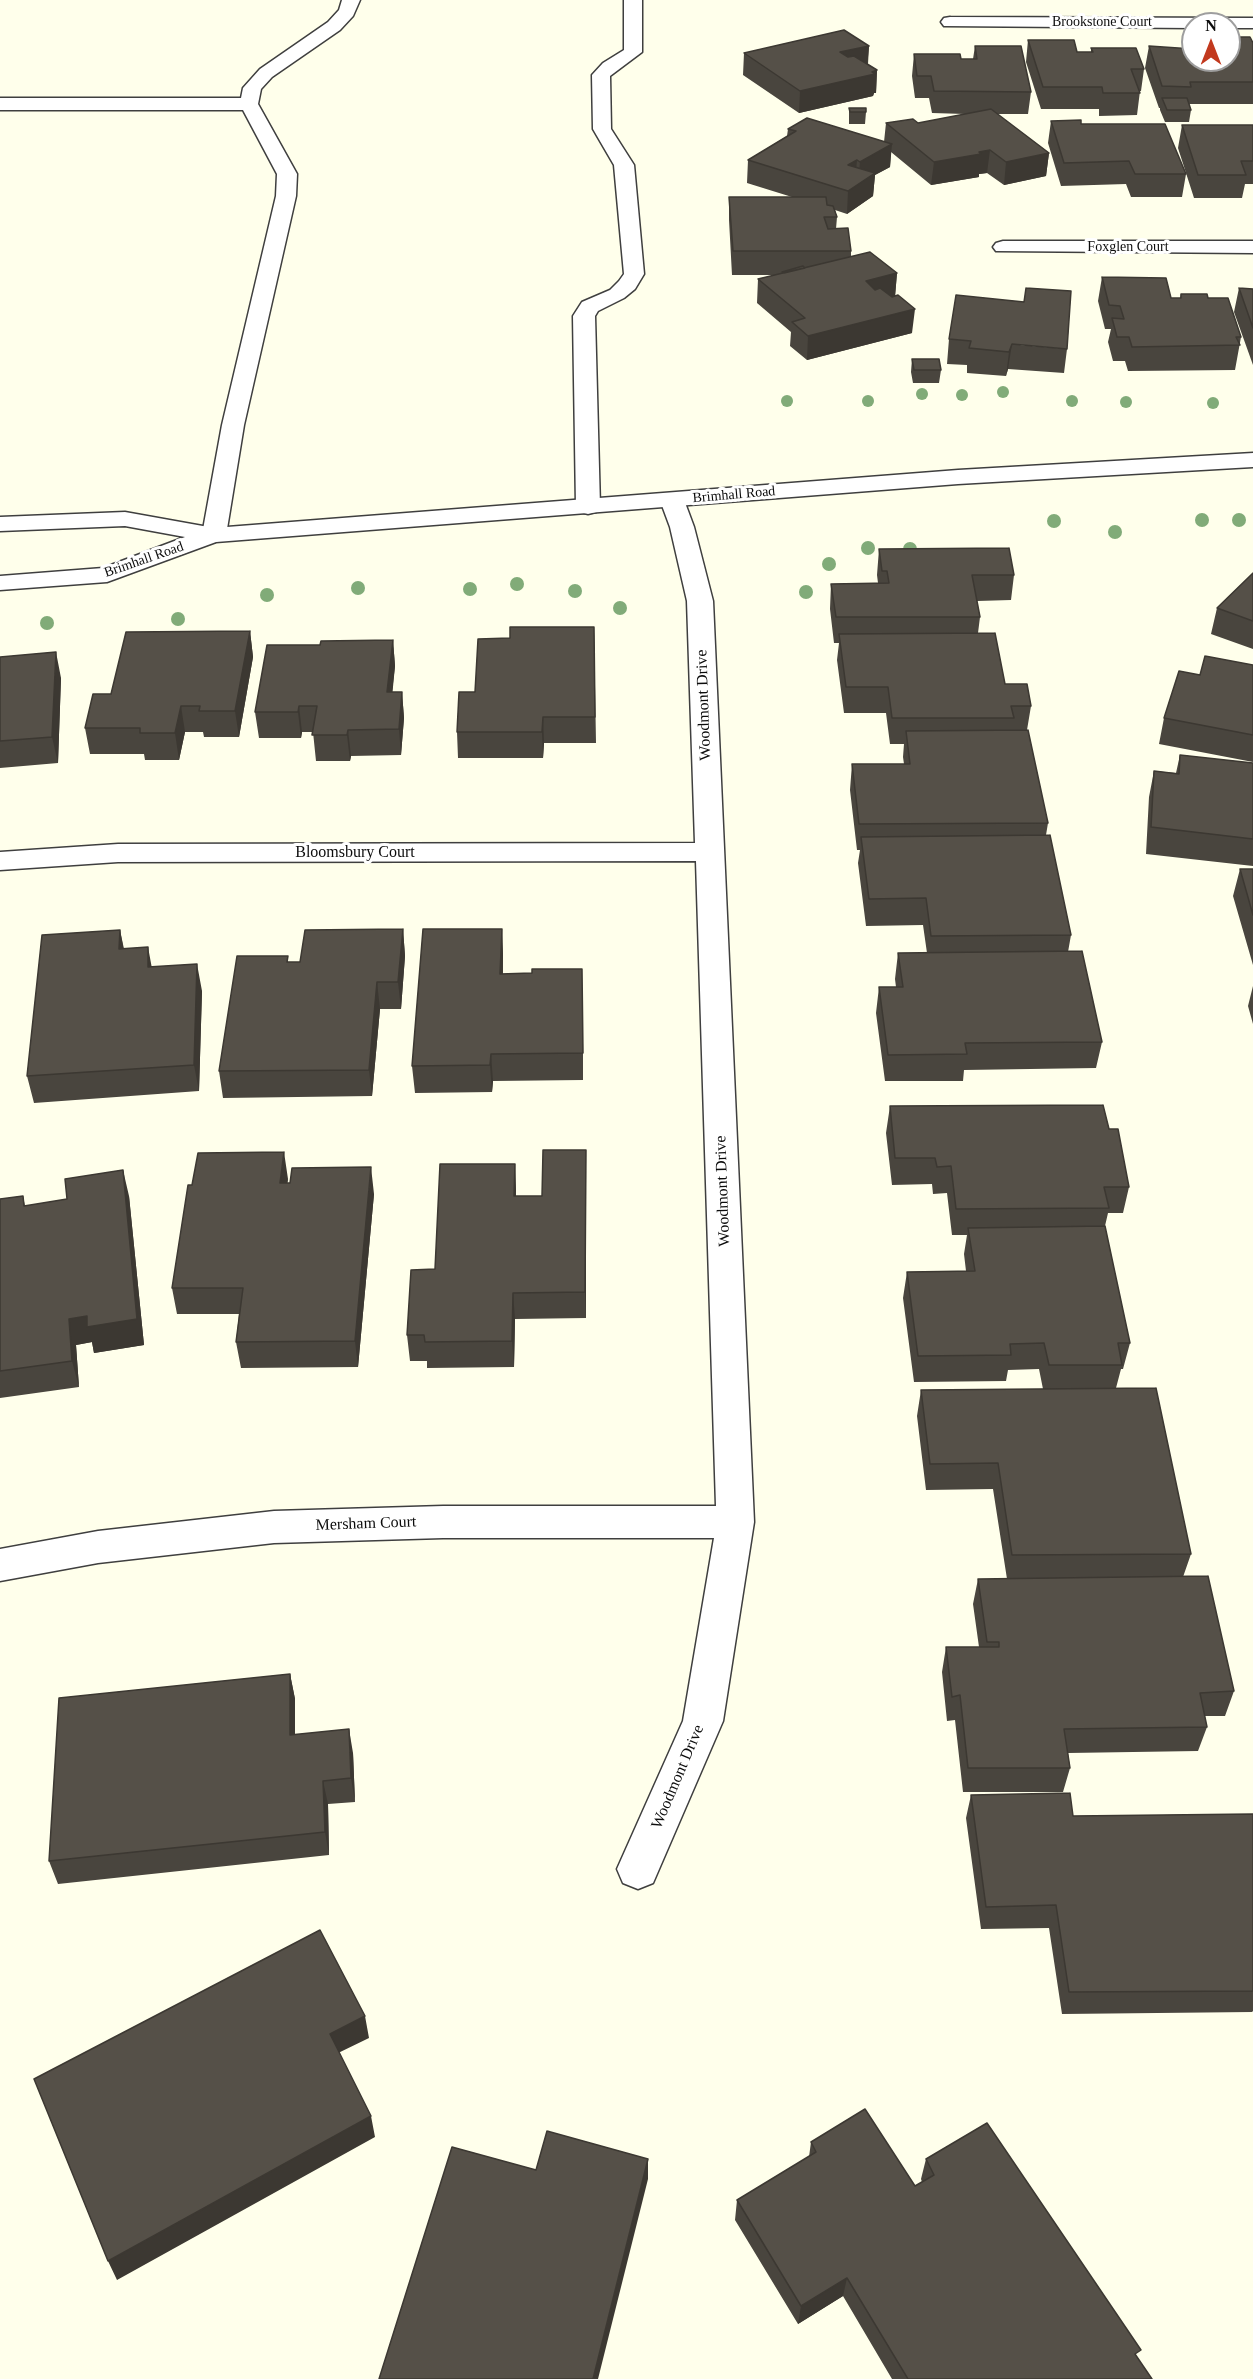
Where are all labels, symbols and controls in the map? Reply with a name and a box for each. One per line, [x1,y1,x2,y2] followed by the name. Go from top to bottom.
[1181,12,1241,72] north arrow
[1052,14,1152,30] street label: Brookstone Court
[1205,17,1217,34] text: N
[1087,239,1169,255] street label: Foxglen Court
[692,483,776,507] street label: Brimhall Road
[102,539,186,581] street label: Brimhall Road
[692,649,716,761] street label: Woodmont Drive
[295,843,415,863] street label: Bloomsbury Court
[711,1135,735,1247] street label: Woodmont Drive
[315,1513,417,1535] street label: Mersham Court
[647,1722,709,1832] street label: Woodmont Drive

